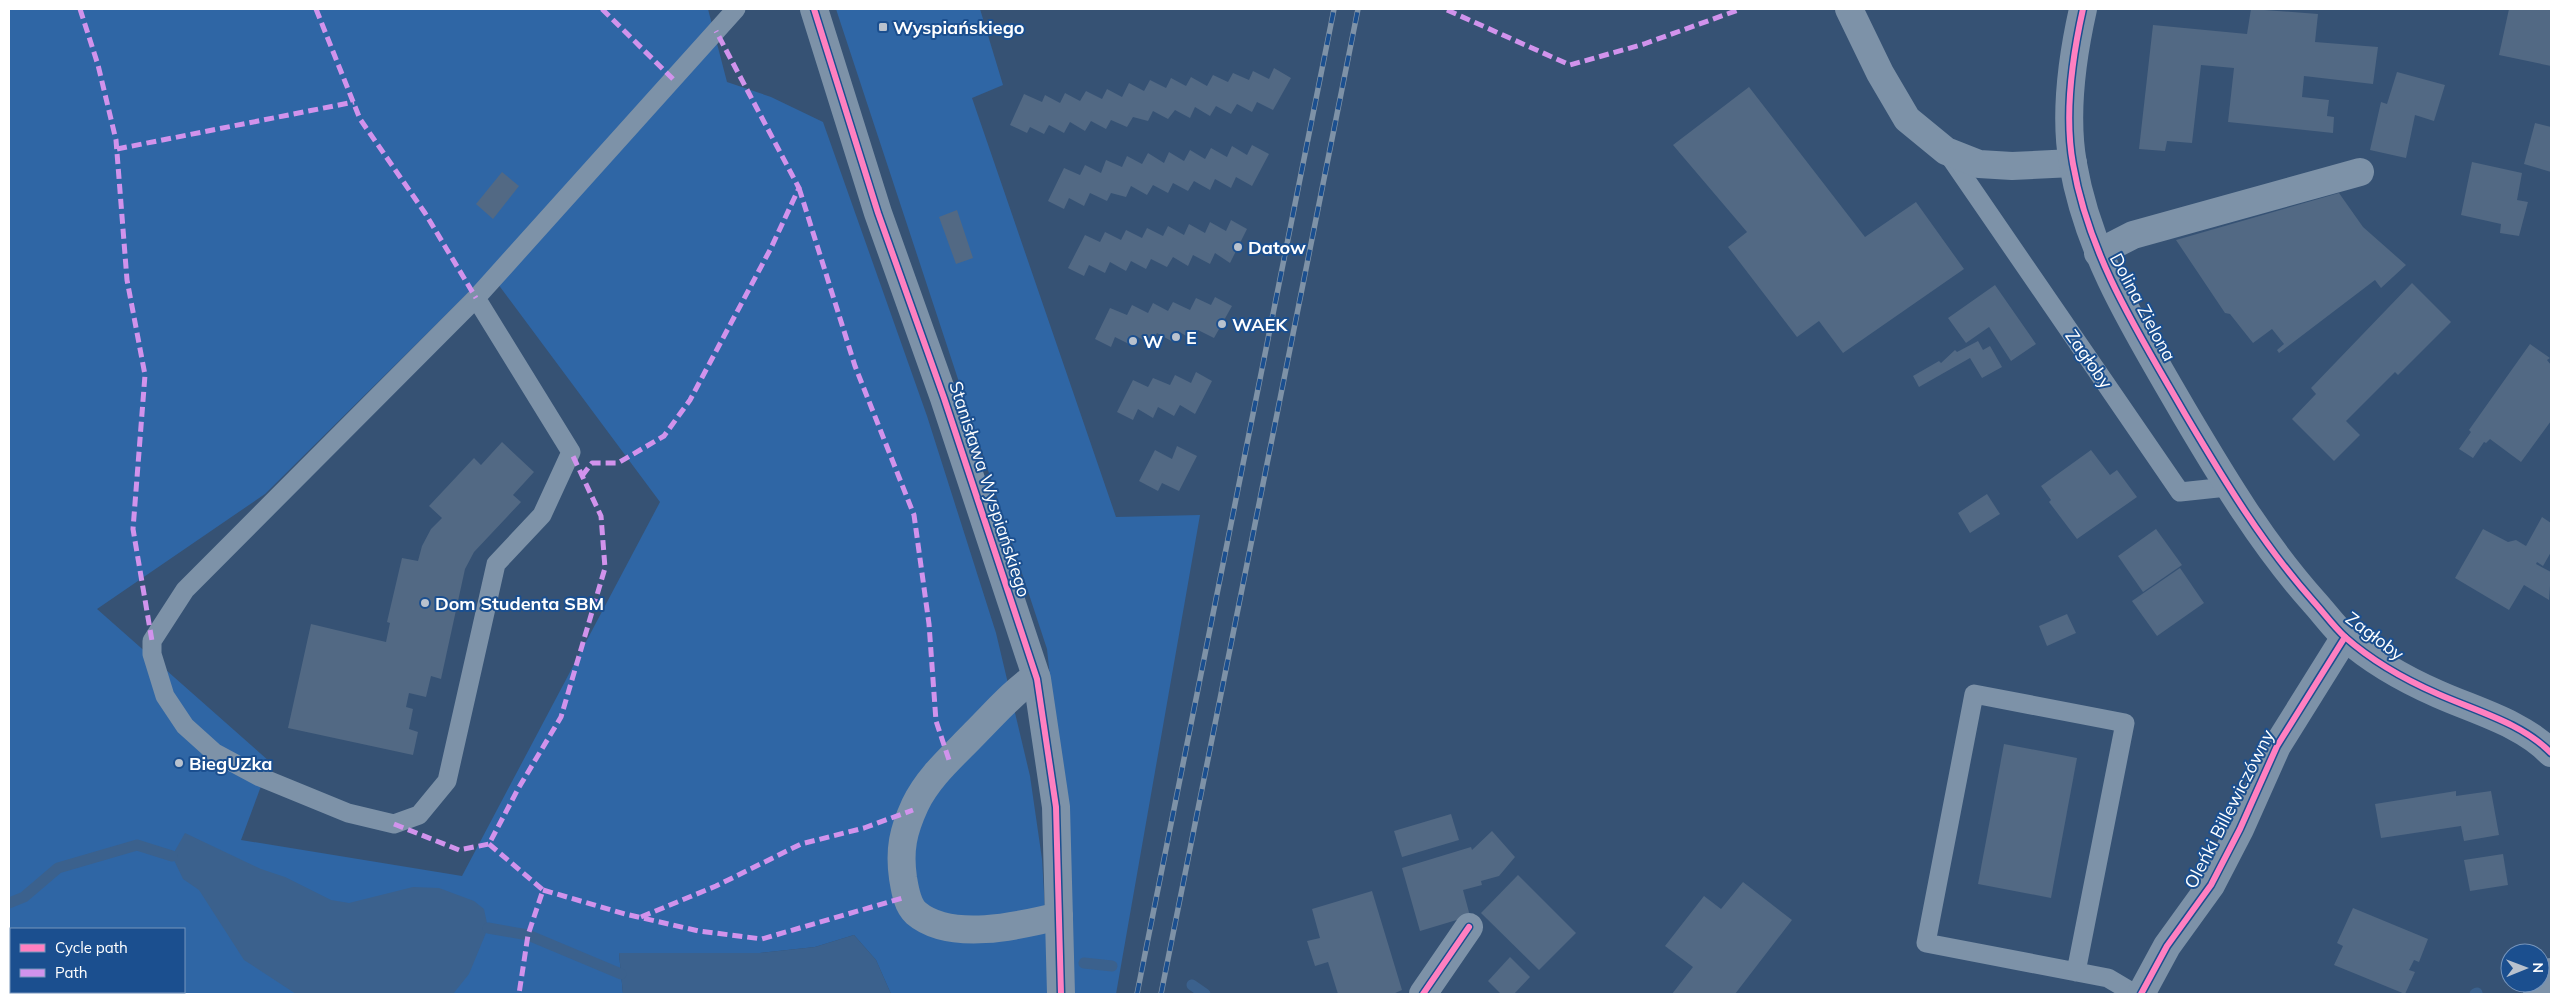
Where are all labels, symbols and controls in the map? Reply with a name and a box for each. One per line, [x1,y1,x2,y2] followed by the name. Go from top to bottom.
[893,16,1025,39] place label: Wyspiańskiego
[877,21,889,33] marker: Wyspiańskiego
[1248,236,1306,259] place label: Datow
[1232,241,1244,253] marker: Datow
[2105,249,2181,365] street label: Dolina Zielona
[1232,313,1288,336] place label: WAEK
[1216,318,1228,330] marker: WAEK
[2060,325,2118,393] street label: Zagłoby
[1186,326,1197,349] place label: E
[1143,330,1163,353] place label: W
[1170,331,1182,343] marker: E
[1127,335,1139,347] marker: W
[944,378,1036,600] street label: Stanisława Wyspiańskiego
[435,592,604,615] place label: Dom Studenta SBM
[419,597,431,609] marker: Dom Studenta SBM
[2341,607,2409,666] street label: Zagłoby
[2179,725,2279,892] street label: Oleńki Billewiczówny
[189,752,272,775] place label: BiegUZka
[173,757,185,769] marker: BiegUZka
[10,928,185,993] legend
[55,938,128,957] text: Cycle path
[2500,943,2550,993] north arrow
[2529,962,2547,973] text: N
[55,963,87,982] text: Path

